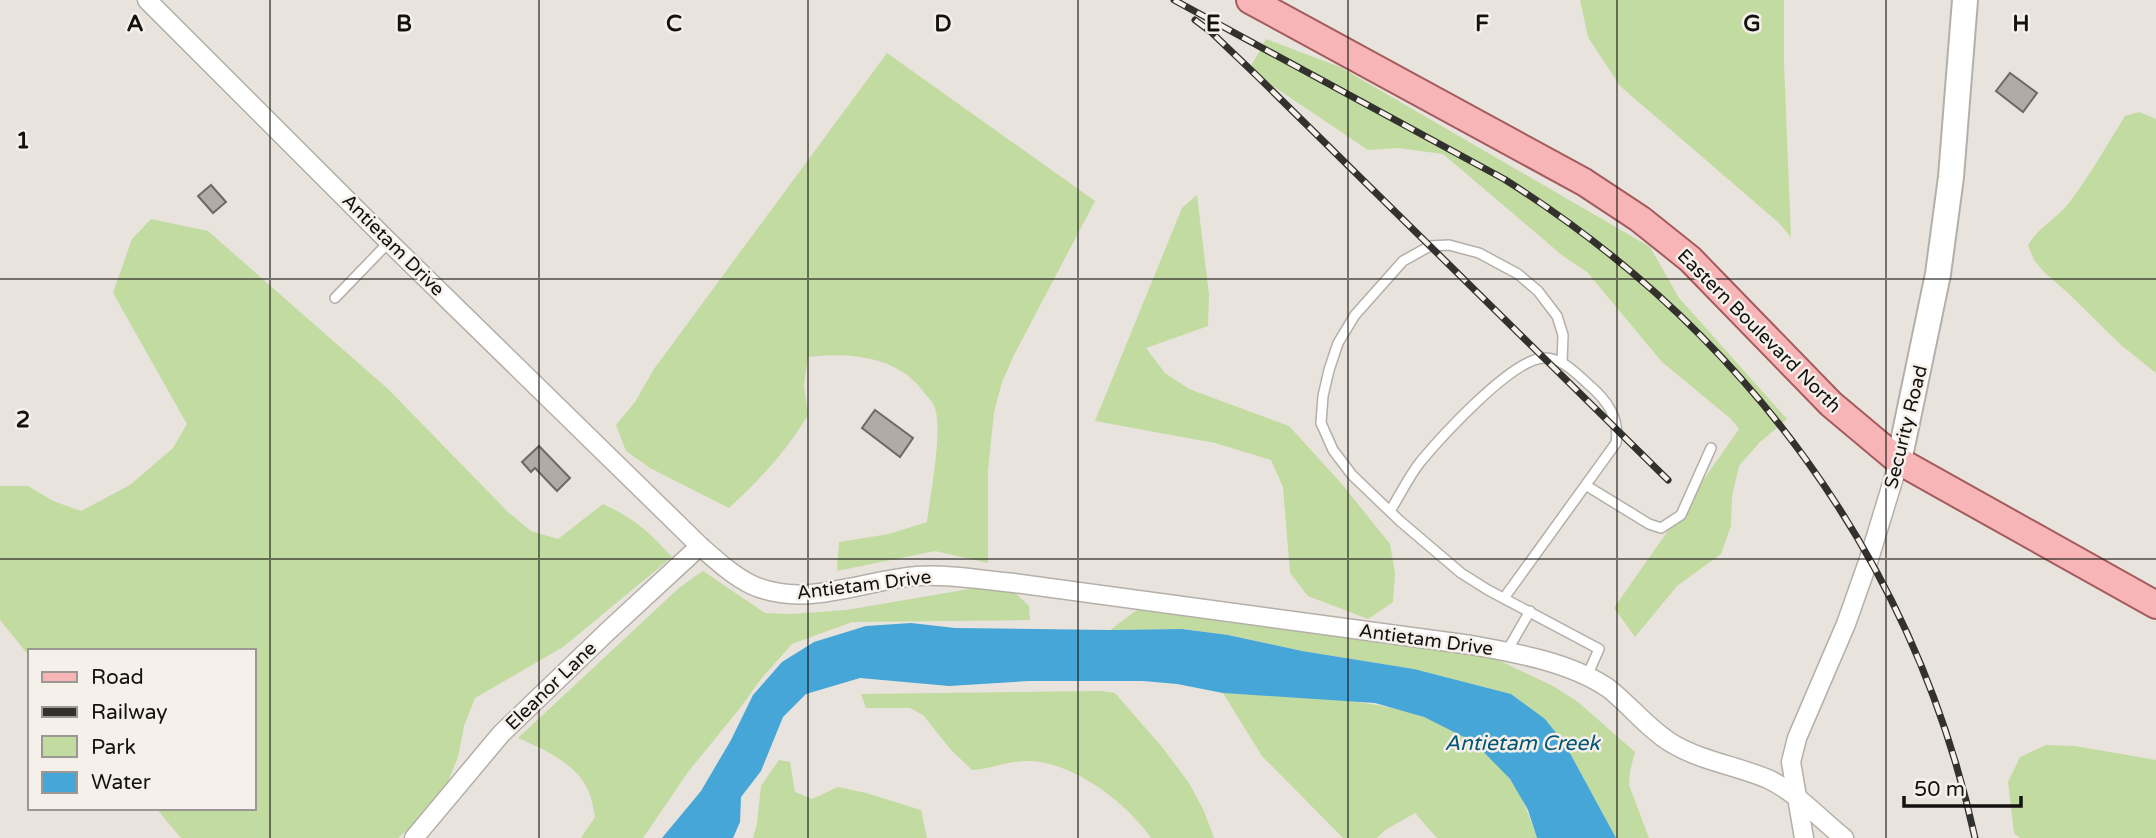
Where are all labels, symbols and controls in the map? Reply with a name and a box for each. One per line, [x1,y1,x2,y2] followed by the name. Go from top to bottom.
[126,10,144,38] text: A
[396,10,412,38] text: B
[666,10,682,38] text: C
[934,10,952,38] text: D
[1206,10,1220,38] text: E
[1475,10,1489,38] text: F
[1743,10,1761,38] text: G
[2012,10,2030,38] text: H
[16,127,30,155] text: 1
[337,189,449,301] street label: Antietam Drive
[1673,245,1845,417] street label: Eastern Boulevard North
[1880,363,1932,491] street label: Security Road
[16,406,30,434] text: 2
[796,566,932,604] street label: Antietam Drive
[1357,620,1495,660] street label: Antietam Drive
[501,637,601,735] street label: Eleanor Lane
[28,649,256,810] legend
[91,665,144,690] text: Road
[91,700,168,725] text: Railway
[1444,731,1601,756] water label: Antietam Creek
[91,735,136,760] text: Park
[1904,764,2021,808] scale bar
[91,770,151,795] text: Water
[1914,777,1965,802] text: 50 m

